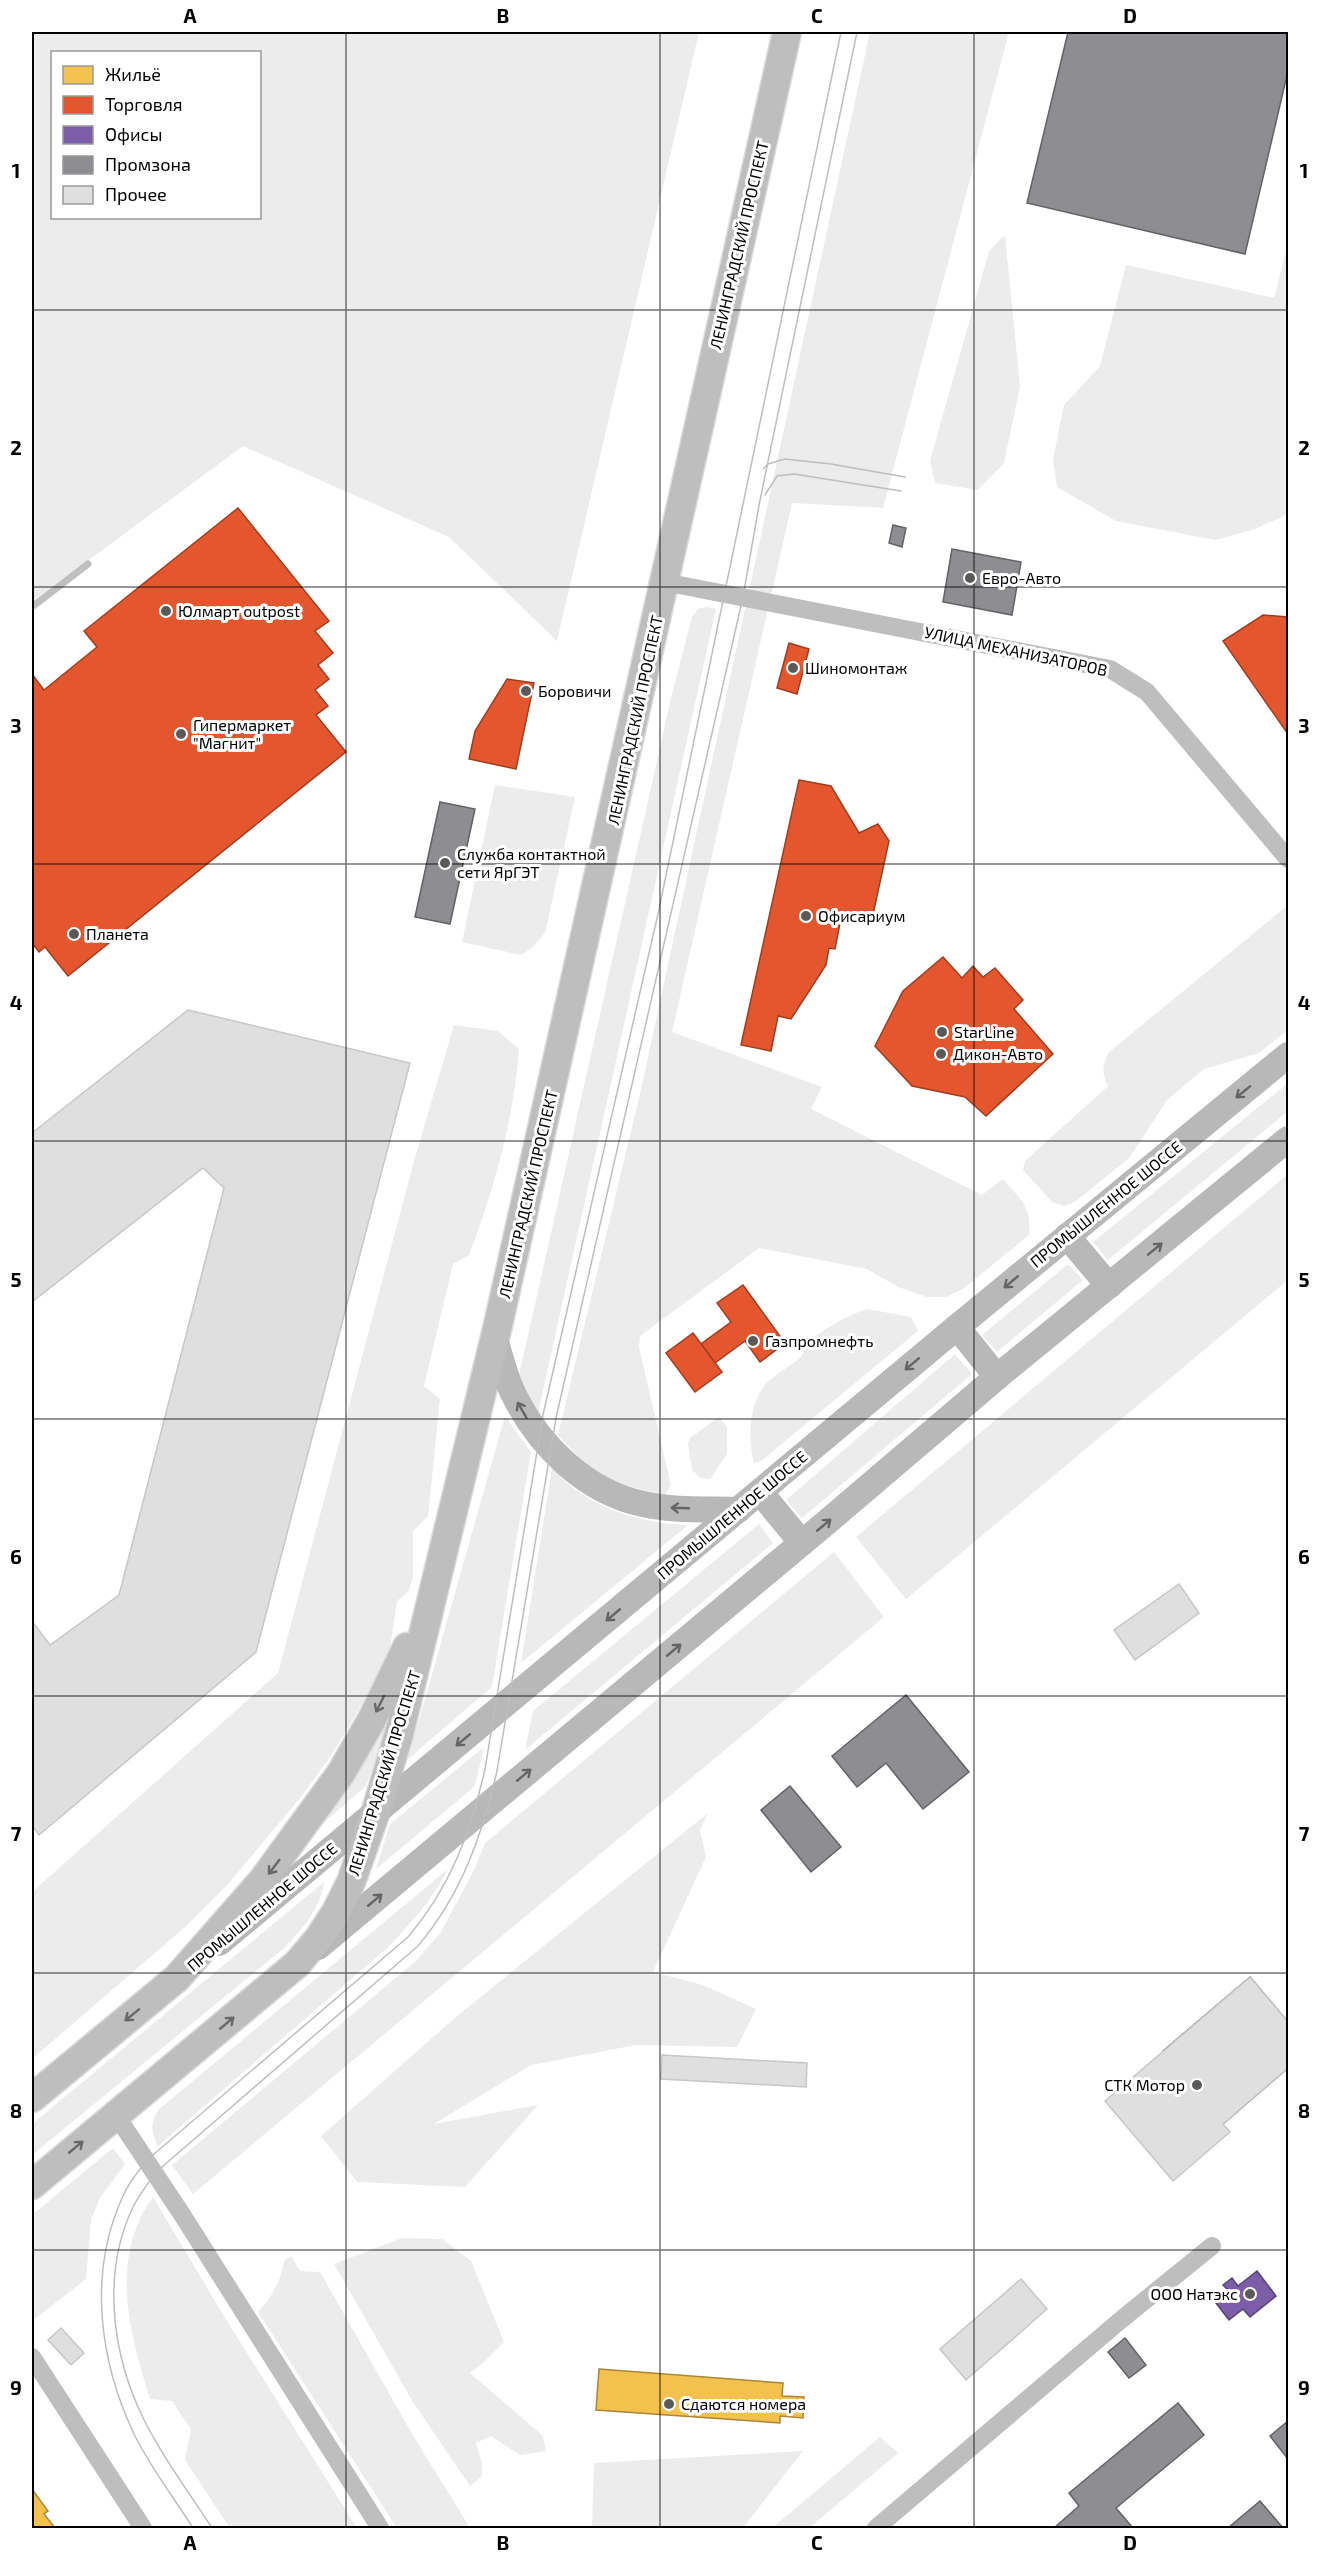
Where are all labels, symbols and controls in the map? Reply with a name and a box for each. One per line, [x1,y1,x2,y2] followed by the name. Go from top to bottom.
[183,3,197,27] text: A
[497,3,509,27] text: B
[811,3,823,27] text: C
[1123,3,1137,27] text: D
[51,51,261,219] legend
[105,63,161,85] text: Жильё
[105,93,183,115] text: Торговля
[105,123,162,145] text: Офисы
[705,139,772,351] street label: ЛЕНИНГРАДСКИЙ ПРОСПЕКТ
[105,153,191,175] text: Промзона
[12,158,20,182] text: 1
[1300,158,1308,182] text: 1
[105,183,167,205] text: Прочее
[10,435,22,459] text: 2
[1298,435,1310,459] text: 2
[982,568,1061,587] place label: Евро-Авто
[963,571,977,585] marker: Евро-Авто
[178,601,300,620] place label: Юлмарт outpost
[159,604,173,618] marker: Юлмарт outpost
[603,614,666,826] street label: ЛЕНИНГРАДСКИЙ ПРОСПЕКТ
[923,622,1109,679] street label: УЛИЦА МЕХАНИЗАТОРОВ
[805,658,908,677] place label: Шиномонтаж
[786,661,800,675] marker: Шиномонтаж
[538,681,611,700] place label: Боровичи
[519,684,533,698] marker: Боровичи
[10,713,22,737] text: 3
[1298,713,1310,737] text: 3
[193,715,291,752] place label: Гипермаркет "Магнит"
[174,727,188,741] marker: Гипермаркет "Магнит"
[457,844,606,881] place label: Служба контактной сети ЯрГЭТ
[438,856,452,870] marker: Служба контактной сети ЯрГЭТ
[818,906,906,926] place label: Офисариум
[799,909,813,923] marker: Офисариум
[86,924,149,943] place label: Планета
[67,927,81,941] marker: Планета
[10,990,23,1014] text: 4
[1298,990,1311,1014] text: 4
[954,1022,1014,1041] place label: StarLine
[935,1025,949,1039] marker: StarLine
[953,1044,1043,1063] place label: Дикон-Авто
[934,1047,948,1061] marker: Дикон-Авто
[1235,1085,1251,1098] one-way arrow
[494,1088,561,1300] street label: ЛЕНИНГРАДСКИЙ ПРОСПЕКТ
[1026,1136,1185,1271] street label: ПРОМЫШЛЕННОЕ ШОССЕ
[1146,1242,1162,1255] one-way arrow
[10,1267,22,1291] text: 5
[1298,1267,1310,1291] text: 5
[1004,1275,1019,1289] one-way arrow
[765,1331,873,1350] place label: Газпромнефть
[746,1334,760,1348] marker: Газпромнефть
[904,1358,920,1371] one-way arrow
[516,1402,528,1419] one-way arrow
[653,1446,811,1583] street label: ПРОМЫШЛЕННОЕ ШОССЕ
[670,1503,690,1514] one-way arrow
[815,1519,831,1532] one-way arrow
[10,1544,22,1568] text: 6
[1298,1544,1310,1568] text: 6
[605,1608,621,1621] one-way arrow
[666,1643,681,1657] one-way arrow
[343,1668,424,1878] street label: ЛЕНИНГРАДСКИЙ ПРОСПЕКТ
[374,1694,385,1712] one-way arrow
[455,1733,471,1746] one-way arrow
[516,1769,532,1782] one-way arrow
[11,1821,22,1845] text: 7
[1299,1821,1310,1845] text: 7
[183,1838,341,1975] street label: ПРОМЫШЛЕННОЕ ШОССЕ
[267,1858,280,1874] one-way arrow
[367,1893,382,1907] one-way arrow
[125,2008,140,2022] one-way arrow
[218,2017,234,2030] one-way arrow
[1104,2075,1185,2094] place label: СТК Мотор
[1190,2078,1204,2092] marker: СТК Мотор
[10,2098,22,2122] text: 8
[1298,2098,1310,2122] text: 8
[68,2141,84,2154] one-way arrow
[1151,2284,1238,2303] place label: ООО Натэкс
[1243,2287,1257,2301] marker: ООО Натэкс
[10,2375,22,2399] text: 9
[1298,2375,1310,2399] text: 9
[681,2394,806,2413] place label: Сдаются номера
[662,2397,676,2411] marker: Сдаются номера
[183,2530,197,2554] text: A
[497,2530,509,2554] text: B
[811,2530,823,2554] text: C
[1123,2530,1137,2554] text: D

